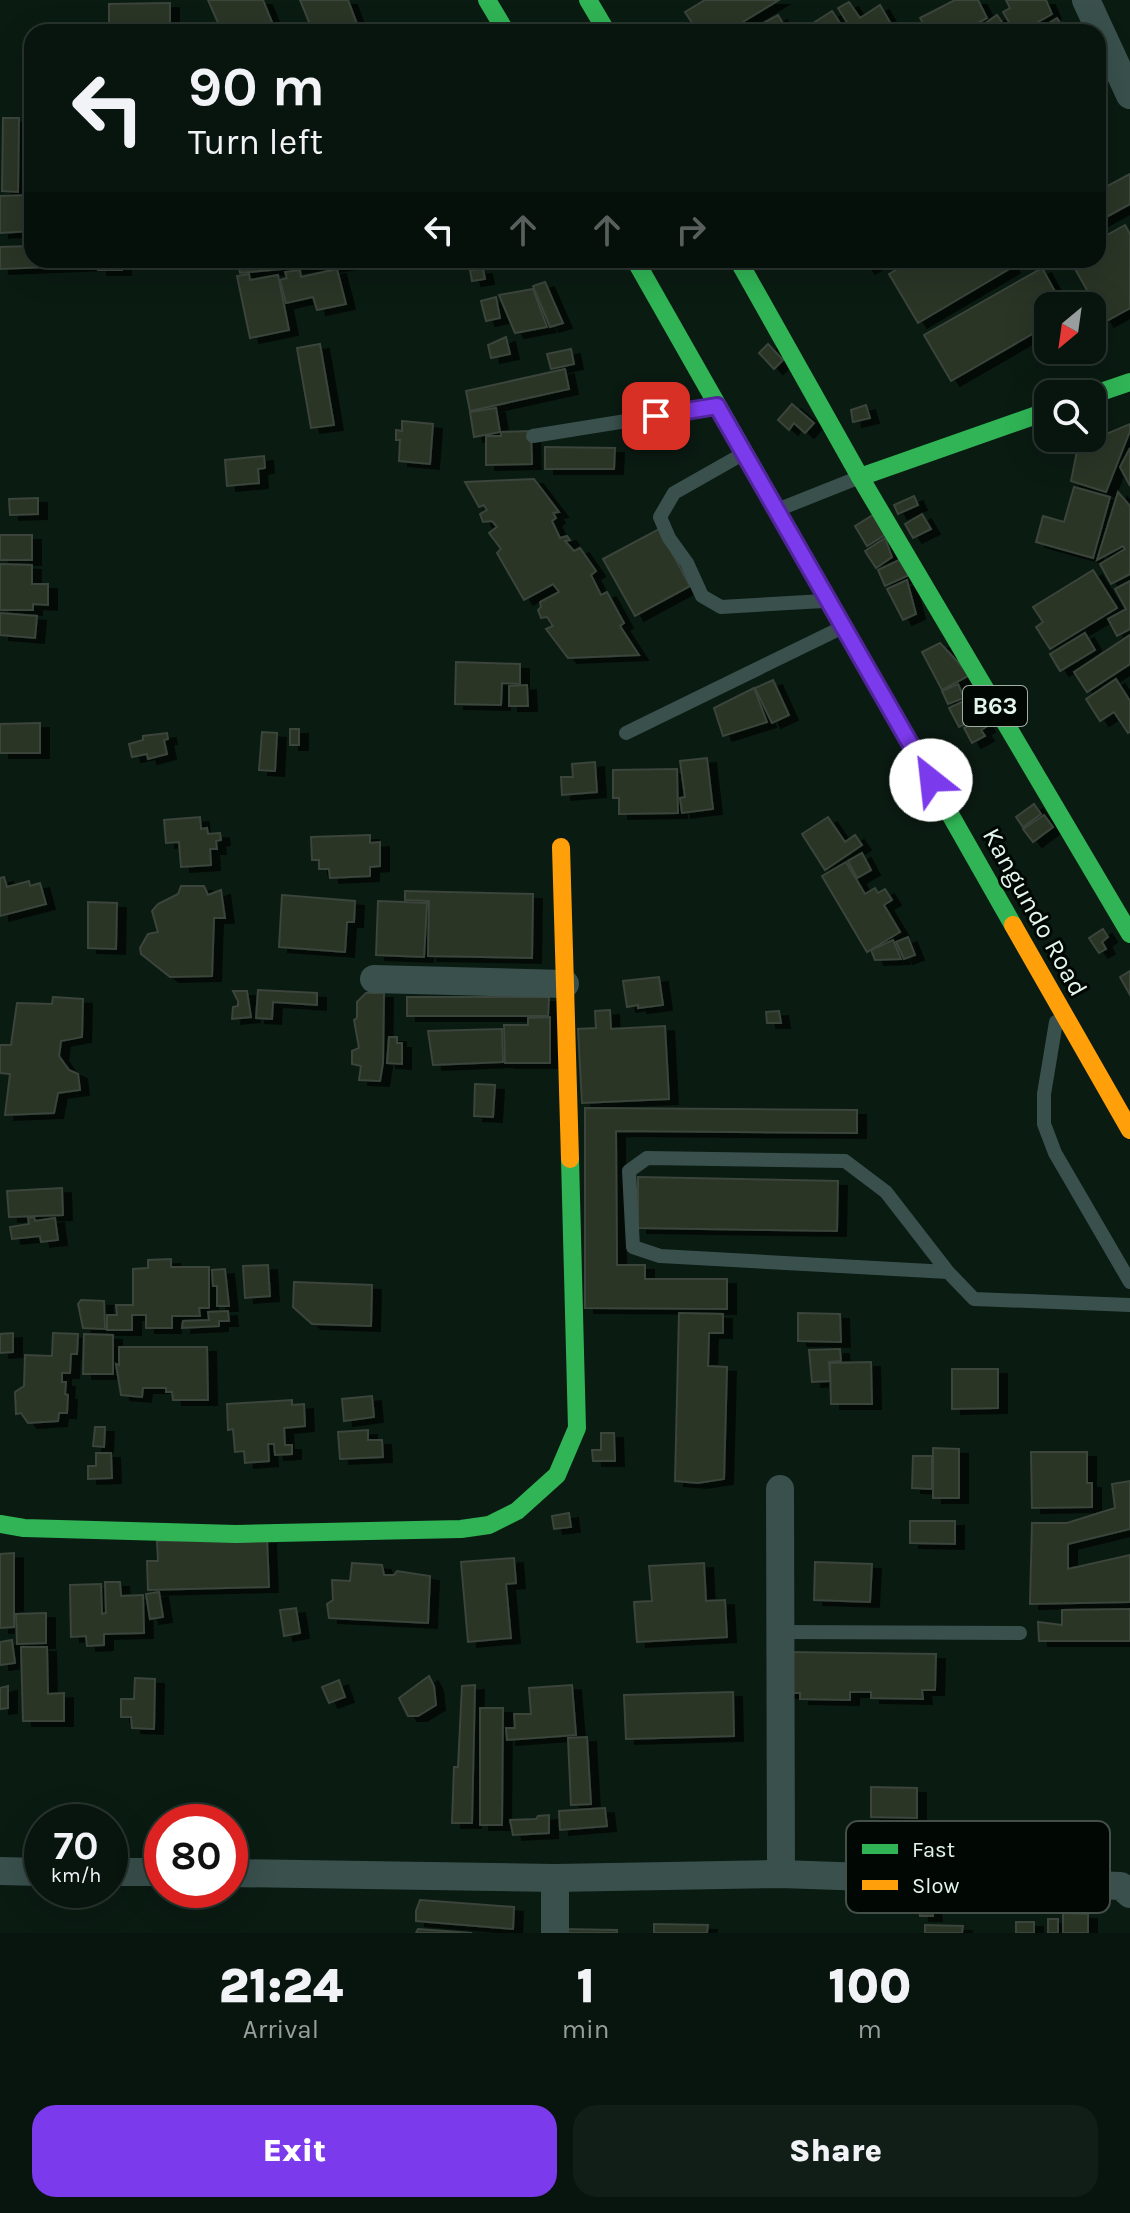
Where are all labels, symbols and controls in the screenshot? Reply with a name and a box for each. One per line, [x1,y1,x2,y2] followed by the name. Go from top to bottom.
[188,54,325,119] text: 90 m
[56,56,160,160] icon: left
[188,121,323,163] text: Turn left
[417,208,461,252] icon: left
[501,208,545,252] icon: ahead
[585,208,629,252] icon: ahead
[669,208,713,252] icon: right
[1034,292,1106,364] north arrow
[1034,292,1106,452] map controls
[1034,380,1106,452] button: search
[622,382,690,450] pin
[634,394,678,438] icon: arrive
[963,686,1027,726] road number: B63
[889,738,973,822] position arrow
[976,822,1094,1002] street label: Kangundo Road
[144,1804,248,1908] speed limit sign: 80
[846,1821,1110,1913] legend
[53,1822,99,1869] text: 70
[912,1837,955,1863] text: Fast
[51,1864,101,1887] text: km/h
[912,1873,959,1899] text: Slow
[219,1958,343,2014] text: 21:24
[576,1958,595,2014] text: 1
[828,1958,911,2014] text: 100
[243,2014,319,2045] text: Arrival
[562,2014,610,2045] text: min
[858,2014,882,2045] text: m
[32,2105,557,2197] button: Exit
[573,2105,1098,2197] button: Share

